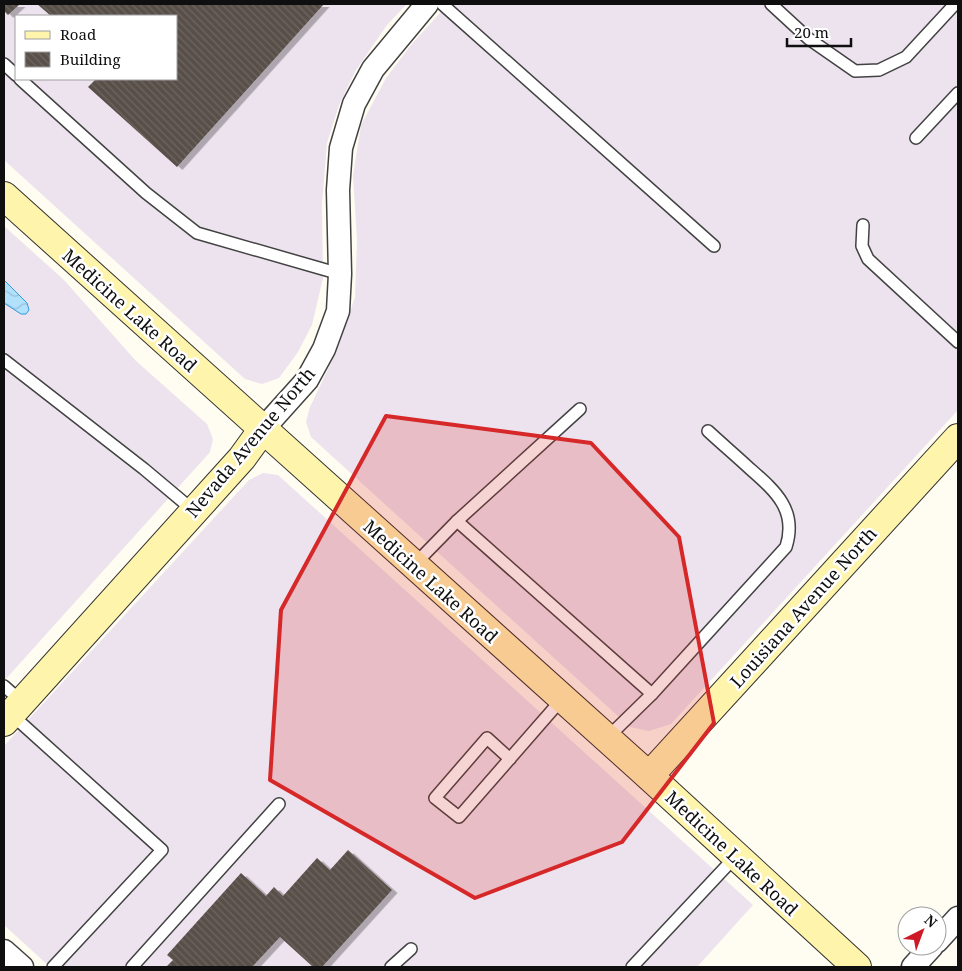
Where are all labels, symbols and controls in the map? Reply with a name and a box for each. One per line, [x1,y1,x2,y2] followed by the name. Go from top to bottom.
[15,15,178,80] legend
[787,15,851,47] scale bar
[794,22,829,42] text: 20 m
[60,24,96,44] text: Road
[60,49,121,69] text: Building
[58,243,202,377] street label: Medicine Lake Road
[180,362,320,522] street label: Nevada Avenue North
[359,514,503,648] street label: Medicine Lake Road
[724,521,882,693] street label: Louisiana Avenue North
[661,785,803,921] street label: Medicine Lake Road
[897,906,947,956] north arrow
[921,910,941,932] text: N

